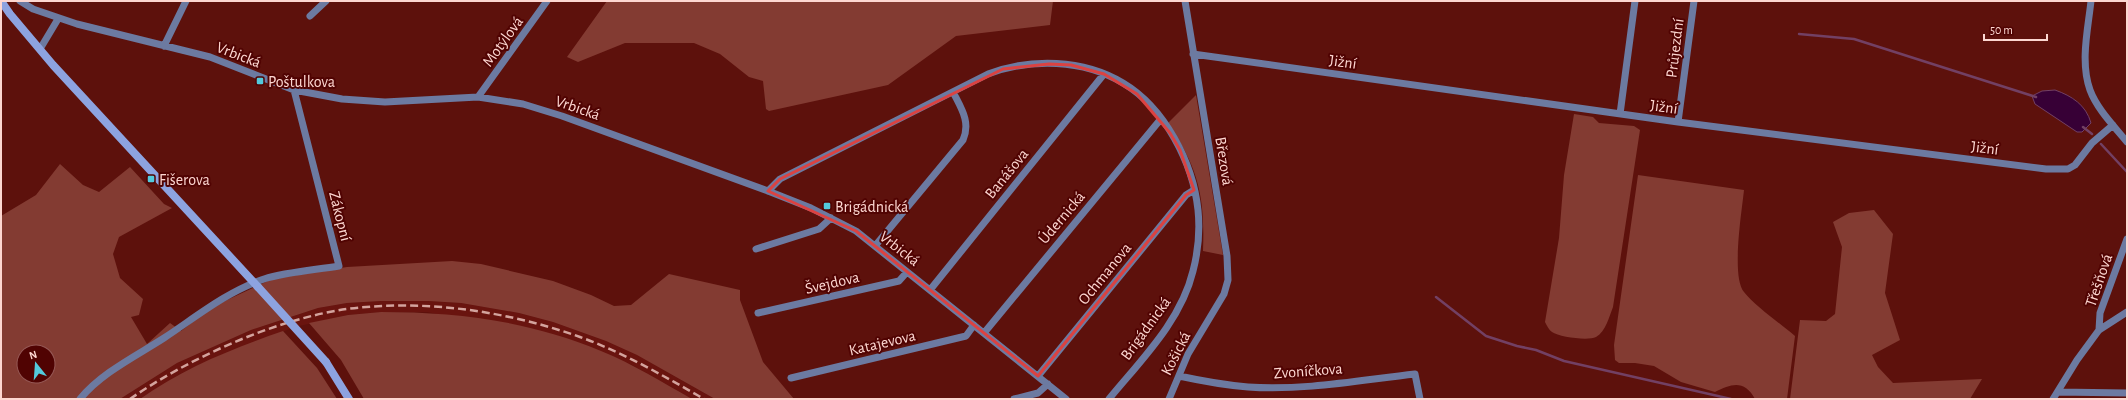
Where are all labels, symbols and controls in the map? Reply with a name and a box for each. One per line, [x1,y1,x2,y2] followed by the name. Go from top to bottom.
[479,14,527,70] street label: Motýlová
[1984,16,2047,42] scale bar
[1663,17,1688,79] street label: Průjezdní
[1990,24,2013,36] text: 50 m
[214,39,263,71] street label: Vrbická
[1328,52,1358,72] street label: Jižní
[268,74,335,90] place label: Poštulkova
[255,76,265,86] marker: Poštulkova
[553,93,602,123] street label: Vrbická
[1649,97,1679,117] street label: Jižní
[1212,136,1236,187] street label: Březová
[1970,138,2000,158] street label: Jižní
[982,146,1032,202] street label: Banášova
[159,172,210,188] place label: Fišerova
[146,174,156,184] marker: Fišerova
[1034,187,1088,247] street label: Údernická
[326,190,354,243] street label: Zákopní
[835,199,908,215] place label: Brigádnická
[822,201,832,211] marker: Brigádnická
[876,228,922,269] street label: Vrbická
[1075,240,1134,308] street label: Ochmanova
[2082,252,2115,309] street label: Třešňová
[803,267,861,298] street label: Švejdova
[1118,294,1174,363] street label: Brigádnická
[847,328,917,359] street label: Katajevova
[1158,329,1194,378] street label: Košická
[16,344,56,384] north arrow
[28,349,38,361] text: N
[1273,361,1343,381] street label: Zvoníčkova

